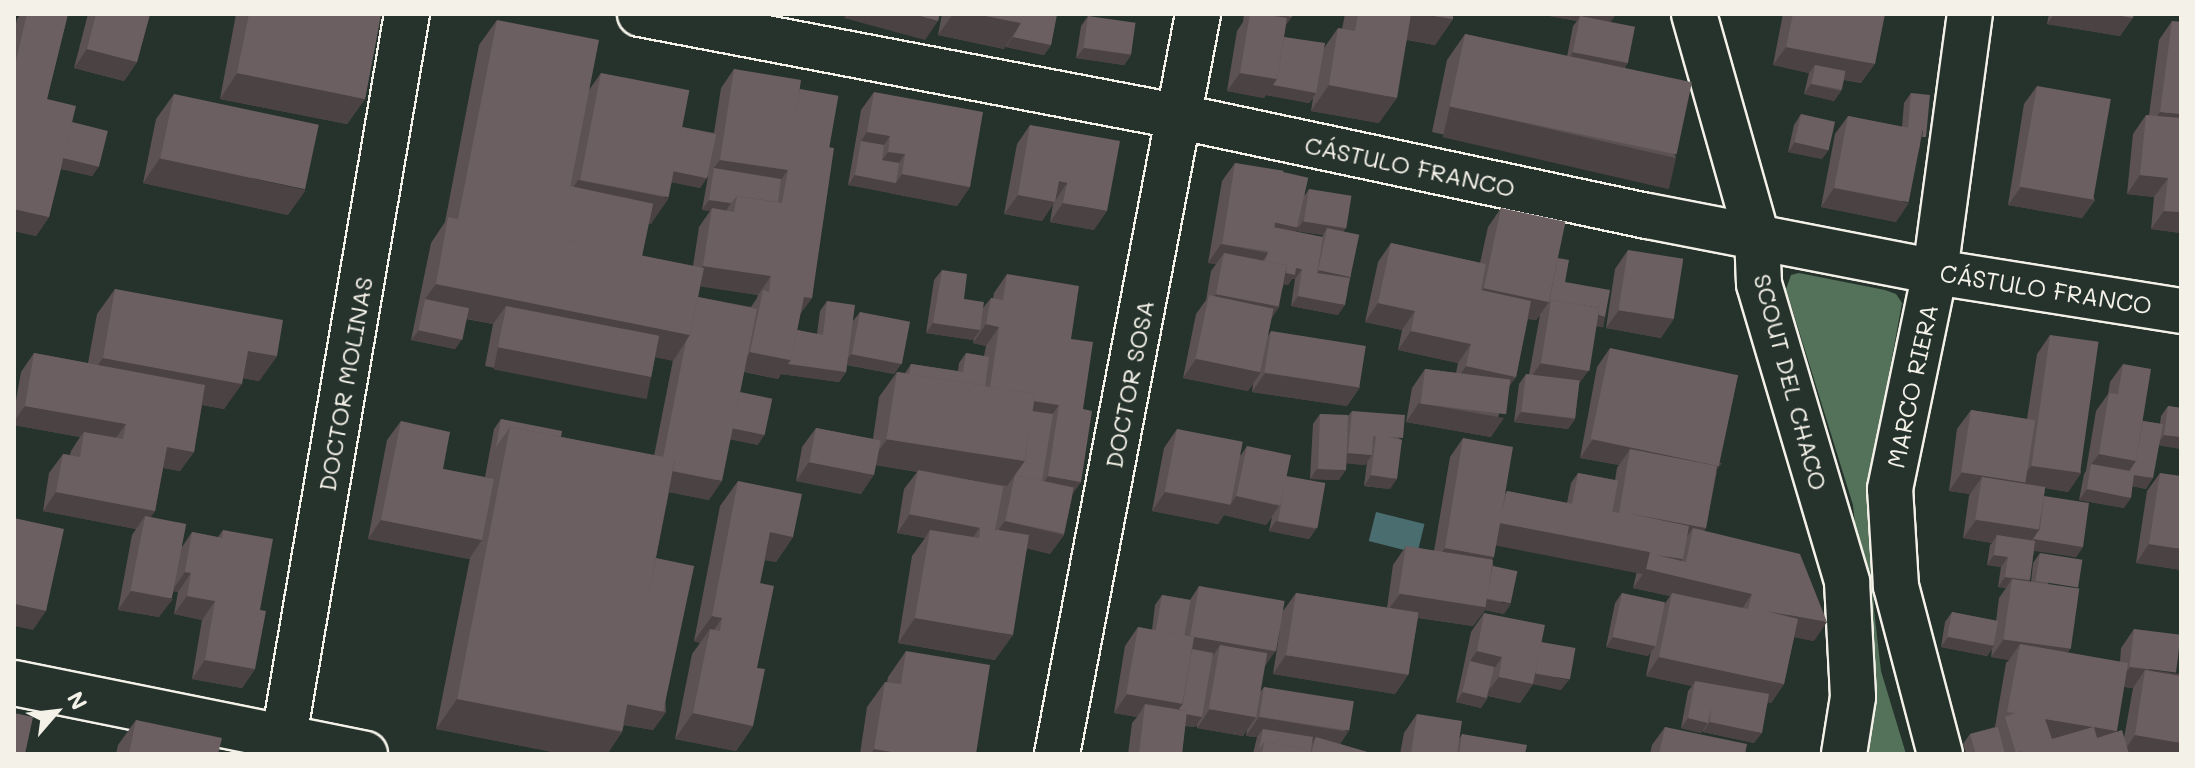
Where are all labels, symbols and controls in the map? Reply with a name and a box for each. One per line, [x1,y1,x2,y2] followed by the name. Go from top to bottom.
[1302,130,1518,202] street label: CÁSTULO FRANCO
[1938,258,2154,320] street label: CÁSTULO FRANCO
[1748,271,1834,493] street label: SCOUT DEL CHACO
[312,275,378,493] street label: DOCTOR MOLINAS
[1099,297,1159,471] street label: DOCTOR SOSA
[1881,302,1943,470] street label: MARCO RIERA
[16,672,96,752] north arrow
[61,686,94,715] text: N

